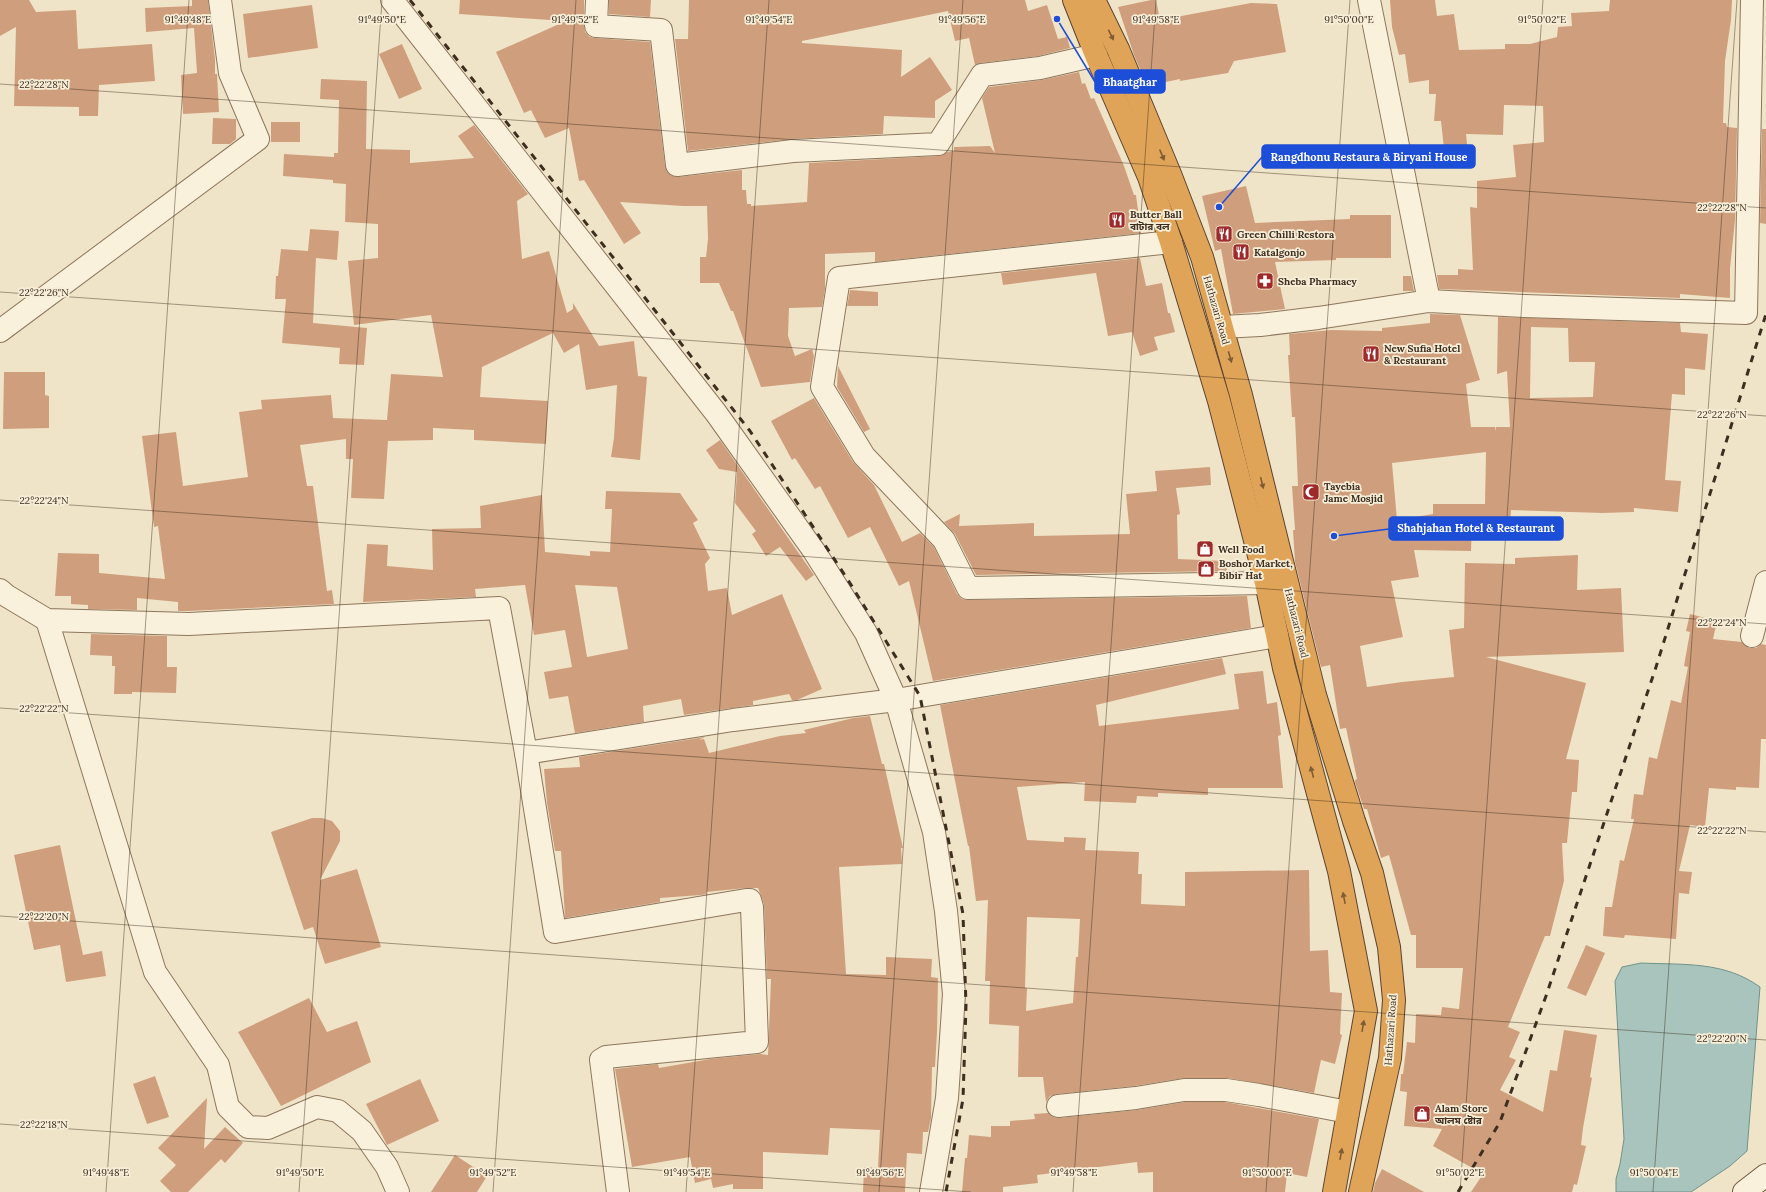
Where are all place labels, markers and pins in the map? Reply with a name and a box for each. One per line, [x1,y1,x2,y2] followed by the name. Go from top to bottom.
[1095,70,1165,93] callout: Bhaatghar
[1262,145,1475,168] callout: Rangdhonu Restaura & Biryani House
[1129,208,1182,233] place label: Butter Ball বাটার বল
[1107,210,1127,230] restaurant icon: Butter Ball বাটার বল
[1214,224,1234,244] restaurant icon: Green Chilli Restora
[1237,228,1335,241] place label: Green Chilli Restora
[1231,242,1251,262] restaurant icon: Katalgonjo
[1254,246,1305,259] place label: Katalgonjo
[1255,271,1275,291] pharmacy icon: Sheba Pharmacy
[1278,275,1357,288] place label: Sheba Pharmacy
[1384,342,1460,367] place label: New Sufia Hotel & Restaurant
[1361,344,1381,364] restaurant icon: New Sufia Hotel & Restaurant
[1324,480,1383,505] place label: Tayebia Jame Mosjid
[1301,482,1321,502] mosque icon: Tayebia Jame Mosjid
[1389,517,1563,540] callout: Shahjahan Hotel & Restaurant
[1195,539,1215,559] shop icon: Well Food
[1218,543,1264,556] place label: Well Food
[1219,557,1293,582] place label: Boshor Market, Bibir Hat
[1196,559,1216,579] shop icon: Boshor Market, Bibir Hat
[1434,1102,1488,1127] place label: Alam Store আলম ষ্টোর
[1412,1104,1432,1124] shop icon: Alam Store আলম ষ্টোর

